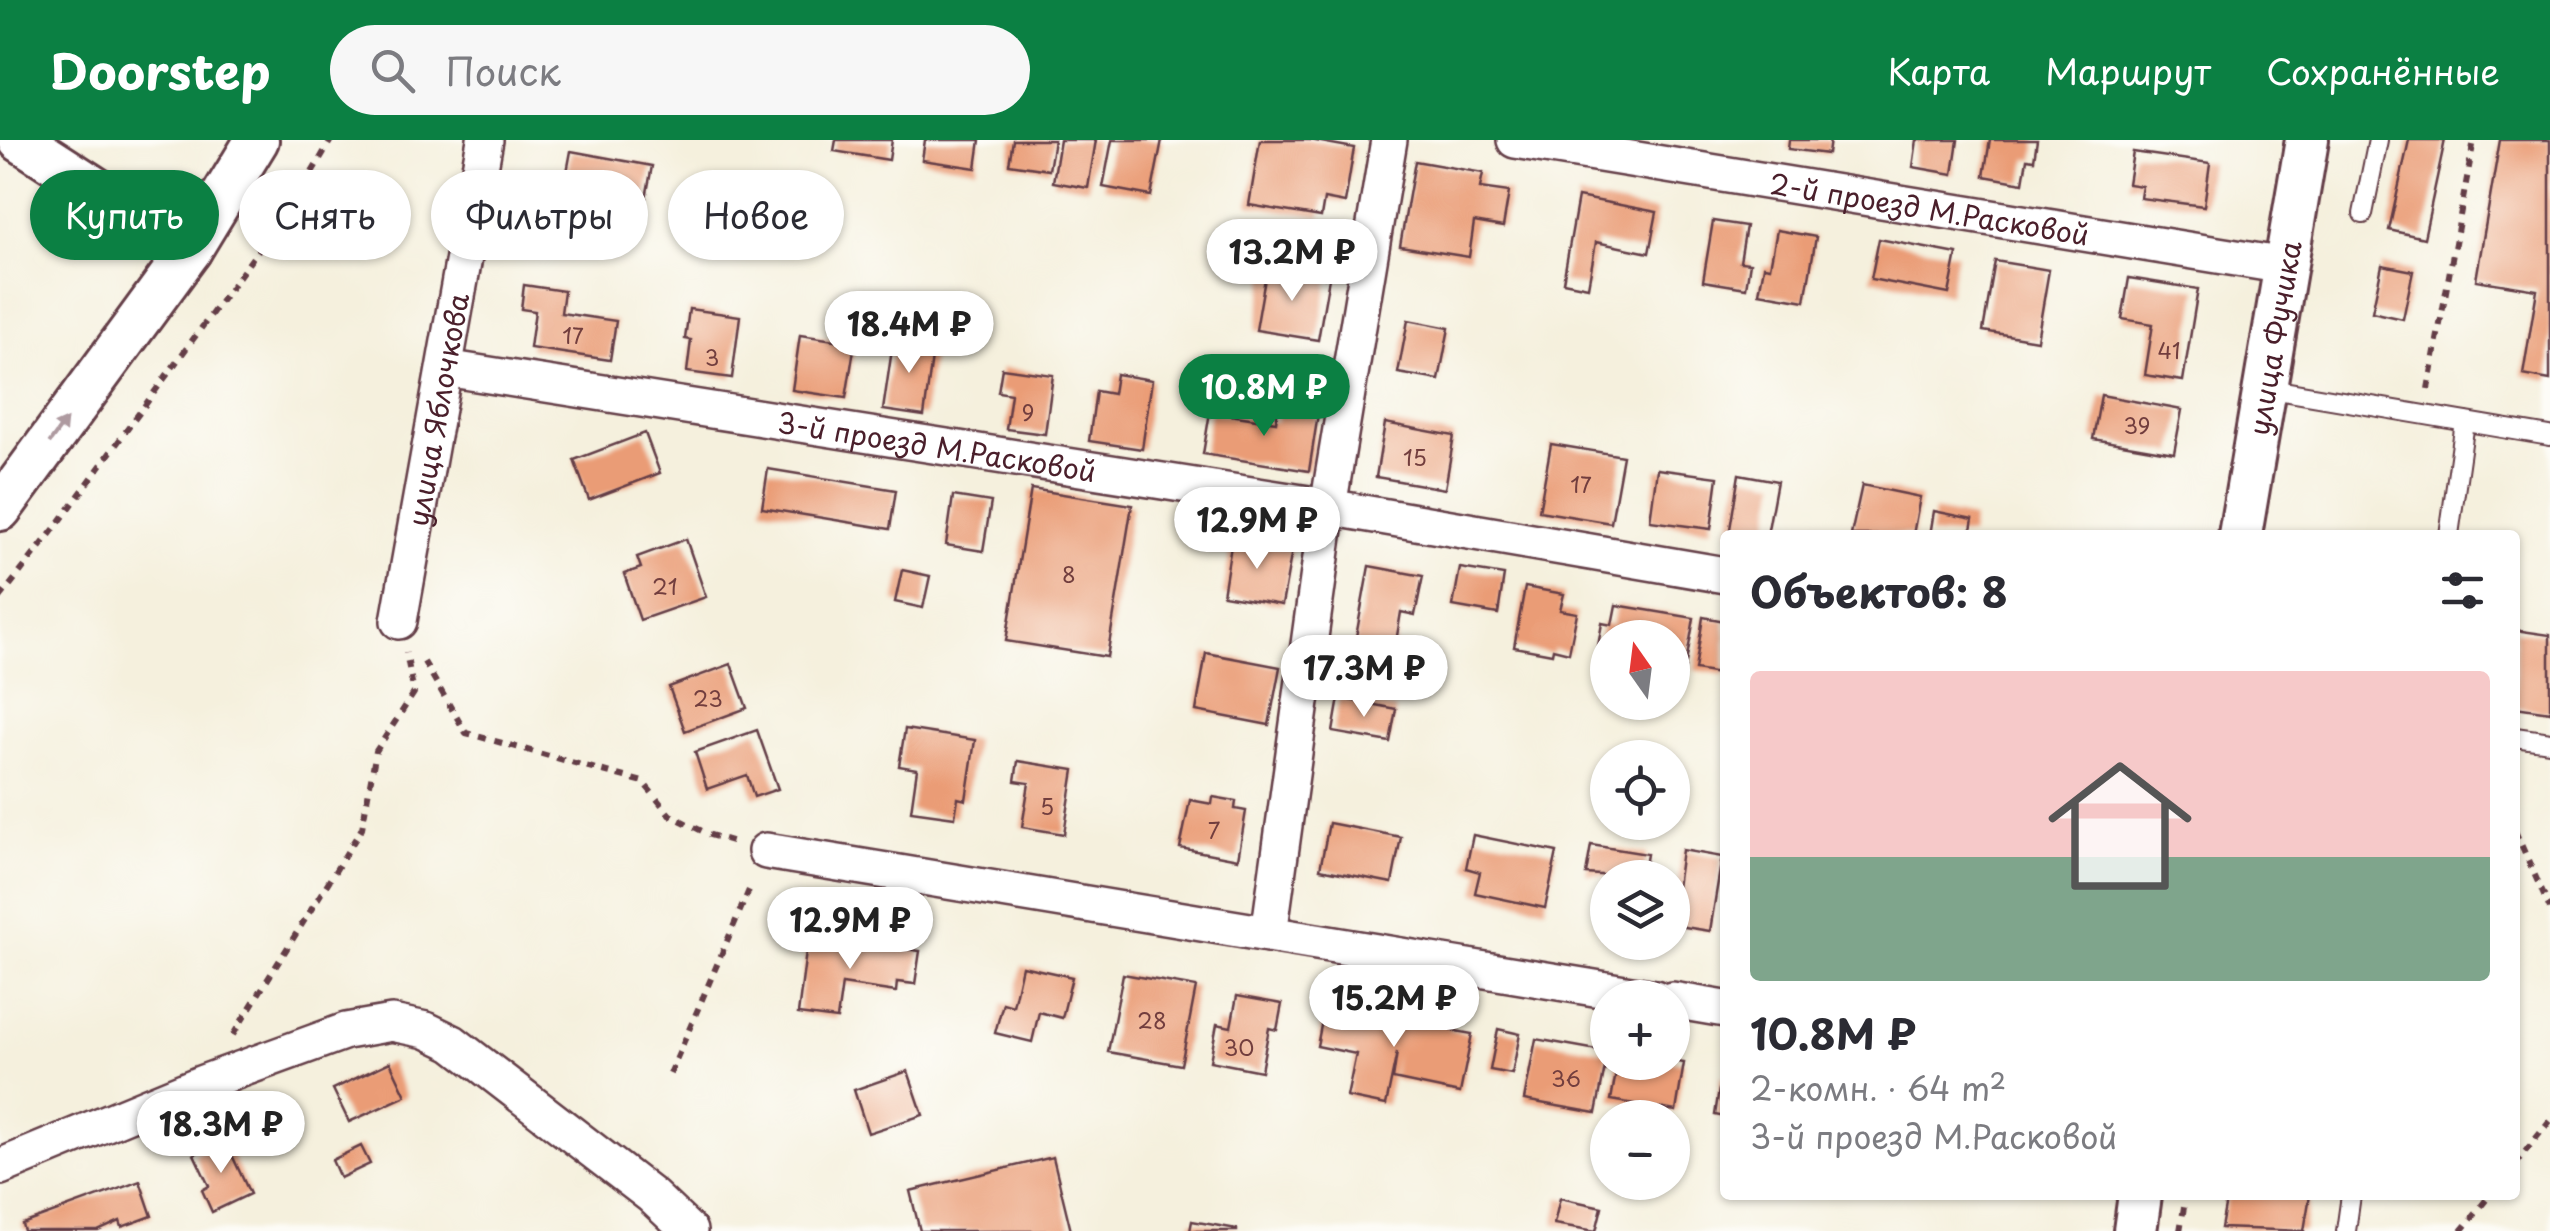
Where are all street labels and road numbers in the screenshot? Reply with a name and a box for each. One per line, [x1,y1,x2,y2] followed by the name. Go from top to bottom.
[1767,161,2092,255] street label: 2-й проезд М.Расковой
[2236,237,2311,438] street label: улица Фучика
[395,289,479,529] street label: улица Яблочкова
[775,399,1099,492] street label: 3-й проезд М.Расковой

